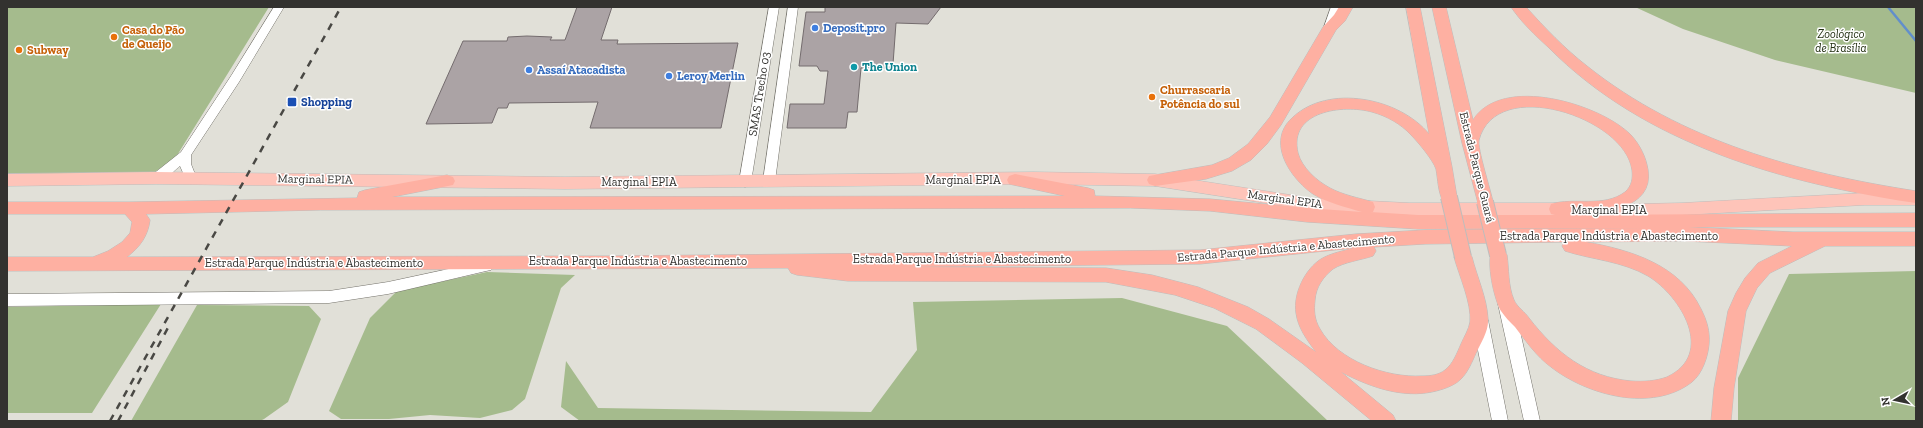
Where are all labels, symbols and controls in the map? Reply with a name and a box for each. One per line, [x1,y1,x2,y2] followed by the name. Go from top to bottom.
[823,21,886,35] place label: Deposit.pro
[122,23,185,52] place label: Casa do Pão de Queijo
[810,23,820,33] marker: Deposit.pro
[1815,27,1867,55] park label: Zoológico de Brasília
[109,32,119,42] marker: Casa do Pão de Queijo
[27,43,69,57] place label: Subway
[14,45,24,55] marker: Subway
[745,51,773,137] street label: SMAS Trecho 03
[862,60,917,74] place label: The Union
[849,62,859,72] marker: The Union
[537,63,625,77] place label: Assaí Atacadista
[524,65,534,75] marker: Assaí Atacadista
[677,69,745,83] place label: Leroy Merlin
[664,71,674,81] marker: Leroy Merlin
[1160,83,1240,111] place label: Churrascaria Potência do sul
[1147,92,1157,102] marker: Churrascaria Potência do sul
[301,95,352,109] place label: Shopping
[286,96,298,108] marker: Shopping
[1456,110,1498,224] street label: Estrada Parque Guará
[277,171,353,187] street label: Marginal EPIA
[925,173,1001,187] street label: Marginal EPIA
[601,175,677,189] street label: Marginal EPIA
[1247,187,1323,211] street label: Marginal EPIA
[1571,203,1647,217] street label: Marginal EPIA
[1500,229,1718,243] street label: Estrada Parque Indústria e Abastecimento
[1177,232,1395,264] street label: Estrada Parque Indústria e Abastecimento
[853,252,1071,266] street label: Estrada Parque Indústria e Abastecimento
[529,254,747,268] street label: Estrada Parque Indústria e Abastecimento
[205,256,423,270] street label: Estrada Parque Indústria e Abastecimento
[1875,380,1915,420] north arrow
[1878,396,1893,407] text: N

